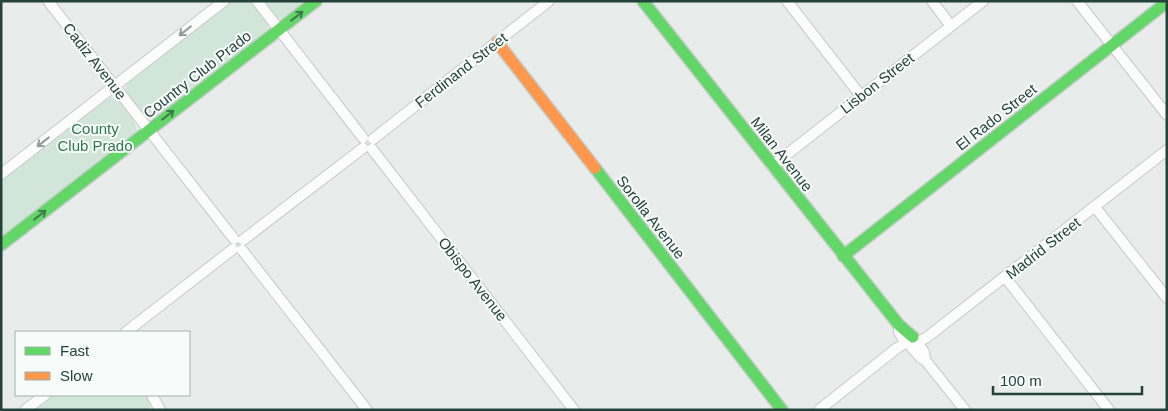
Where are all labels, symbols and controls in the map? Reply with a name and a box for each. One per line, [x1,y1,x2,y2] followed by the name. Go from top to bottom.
[290,11,303,22] one-way arrow
[60,19,130,103] street label: Cadiz Avenue
[179,26,192,37] one-way arrow
[140,27,254,121] street label: Country Club Prado
[412,28,511,111] street label: Ferdinand Street
[837,49,918,117] street label: Lisbon Street
[952,80,1040,154] street label: El Rado Street
[161,110,174,121] one-way arrow
[748,113,816,195] street label: Milan Avenue
[57,120,133,154] park label: County Club Prado
[37,136,50,147] one-way arrow
[613,172,689,262] street label: Sorolla Avenue
[33,210,46,221] one-way arrow
[1002,213,1084,282] street label: Madrid Street
[435,234,511,324] street label: Obispo Avenue
[15,331,190,396] legend
[60,342,90,359] text: Fast
[993,364,1142,396] scale bar
[60,367,93,384] text: Slow
[1000,372,1042,389] text: 100 m

